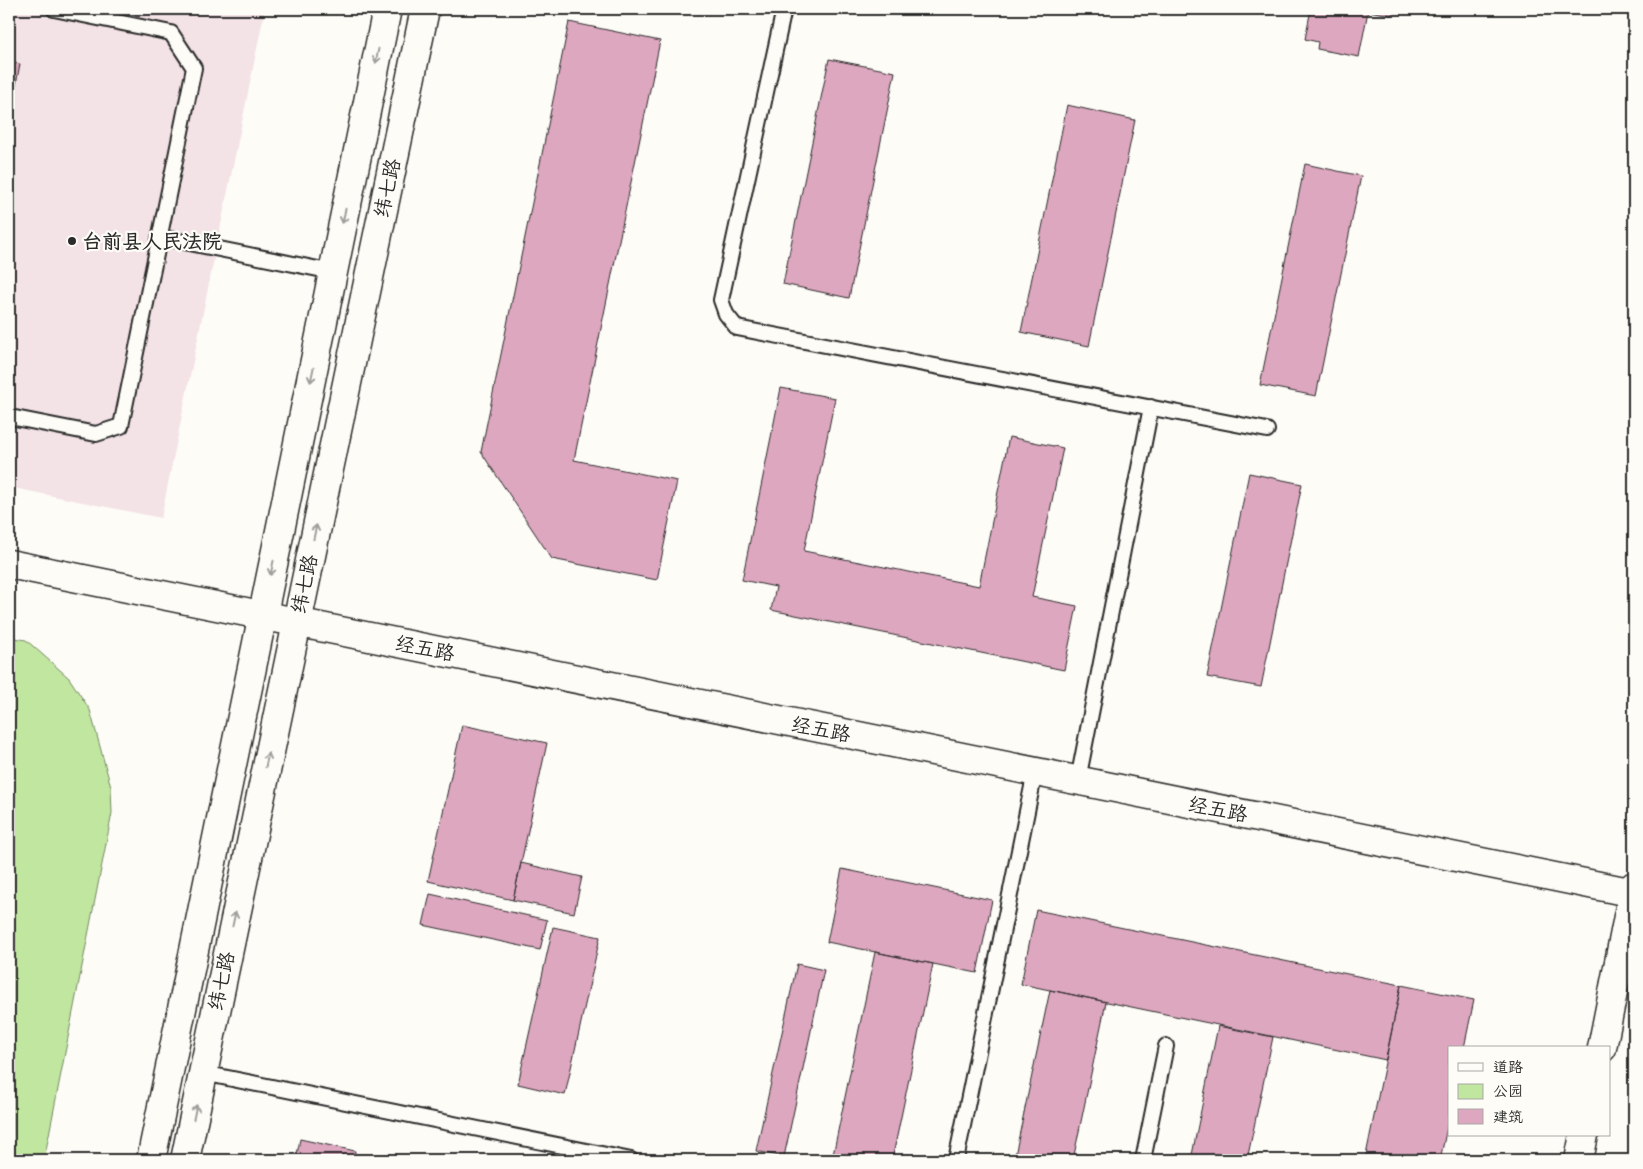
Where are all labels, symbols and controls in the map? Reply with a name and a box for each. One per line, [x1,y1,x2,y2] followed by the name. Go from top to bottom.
[372,48,382,64] one-way arrow
[369,155,406,220] street label: 纬七路
[339,207,349,223] one-way arrow
[82,229,222,254] place label: 台前县人民法院
[66,235,78,247] marker: 台前县人民法院
[306,366,316,382] one-way arrow
[311,525,320,541] one-way arrow
[286,551,323,616] street label: 纬七路
[267,560,276,576] one-way arrow
[393,630,458,667] street label: 经五路
[789,711,854,748] street label: 经五路
[263,752,273,768] one-way arrow
[1186,791,1251,828] street label: 经五路
[230,911,239,927] one-way arrow
[203,948,240,1013] street label: 纬七路
[1448,1046,1610,1136] legend
[1493,1058,1523,1077] text: 道路
[1493,1082,1523,1101] text: 公园
[190,1105,200,1121] one-way arrow
[1493,1108,1523,1127] text: 建筑

